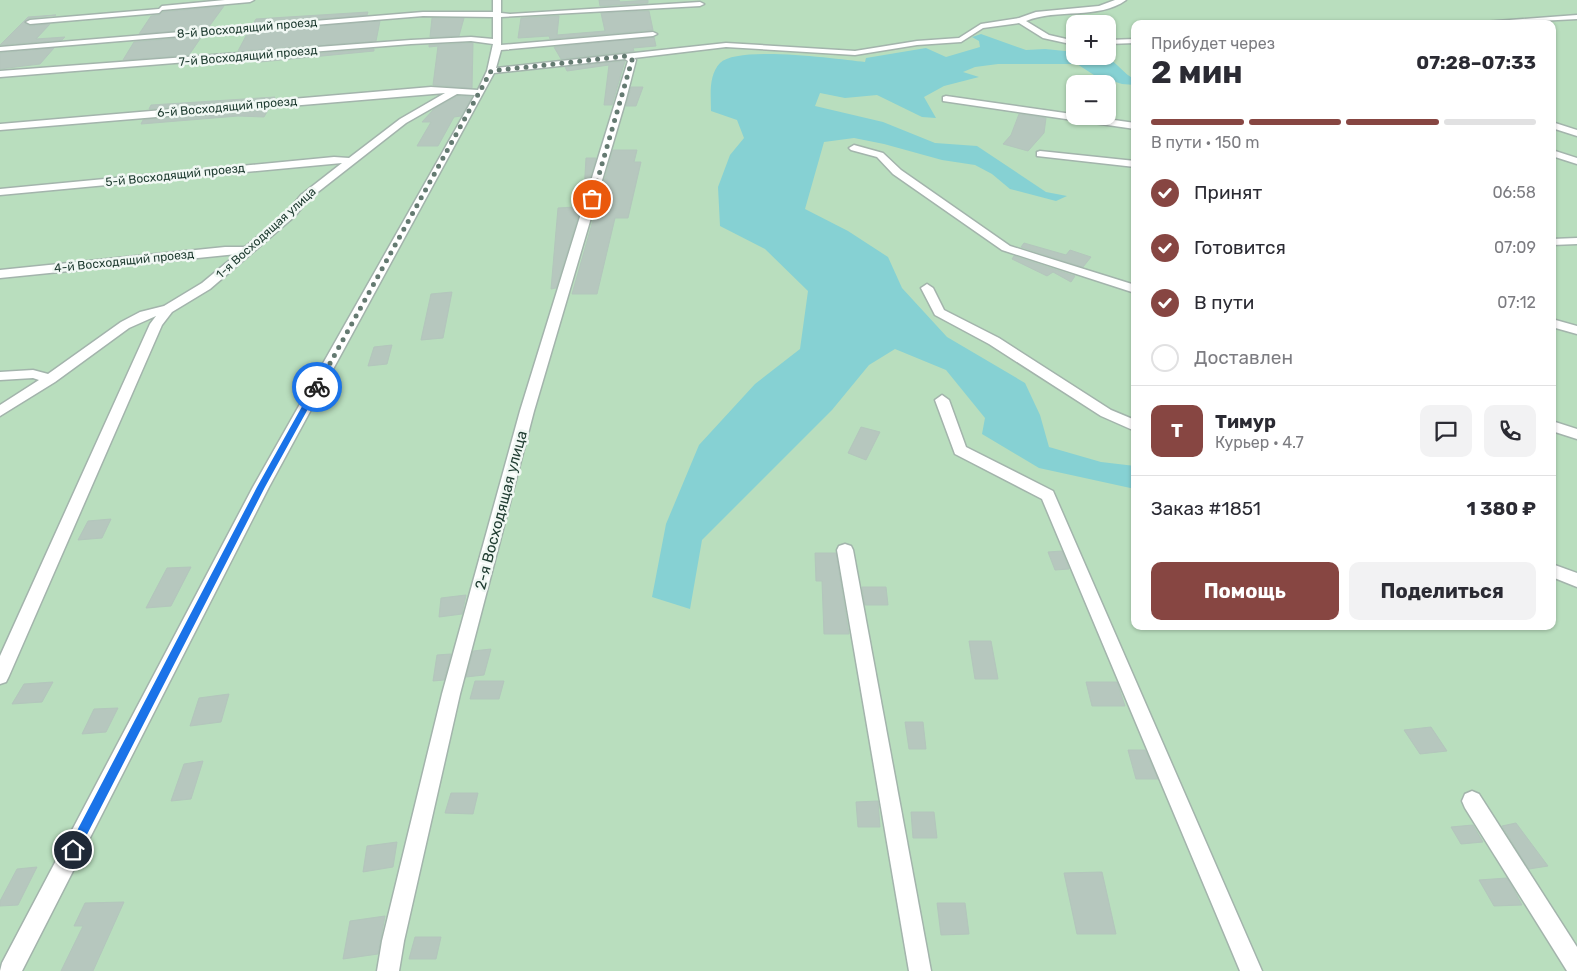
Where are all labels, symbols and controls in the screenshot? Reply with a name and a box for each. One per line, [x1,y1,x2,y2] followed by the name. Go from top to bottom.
[176,15,318,41] street label: 8-й Восходящий проезд
[1066,15,1116,125] map controls
[1066,15,1116,65] button: +
[1151,34,1275,53] text: Прибудет через
[178,43,318,69] street label: 7-й Восходящий проезд
[1416,51,1536,74] text: 07:28–07:33
[1151,53,1243,91] text: 2 мин
[1066,75,1116,125] button: −
[156,94,298,120] street label: 6-й Восходящий проезд
[1151,133,1260,152] text: В пути · 150 m
[104,161,246,189] street label: 5-й Восходящий проезд
[571,178,613,220] pin
[1151,179,1179,207] icon: check
[1194,181,1262,204] text: Принят
[1492,183,1536,202] text: 06:58
[213,184,319,282] street label: 1-я Восходящая улица
[578,185,606,213] icon: bag
[1151,234,1179,262] icon: check
[1194,236,1286,259] text: Готовится
[1494,238,1536,257] text: 07:09
[53,247,195,275] street label: 4-й Восходящий проезд
[1151,289,1179,317] icon: check
[1194,291,1254,314] text: В пути
[1497,293,1536,312] text: 07:12
[1194,346,1293,369] text: Доставлен
[292,362,342,412] courier
[303,373,331,401] icon: bike
[1420,405,1472,457] button: chat
[1484,405,1536,457] button: phone
[1215,410,1276,433] text: Тимур
[1171,419,1183,442] text: Т
[471,429,531,591] street label: 2-я Восходящая улица
[1215,433,1304,452] text: Курьер · 4.7
[1151,497,1261,520] text: Заказ #1851
[1466,497,1536,520] text: 1 380 ₽
[1151,562,1339,620] button: Помощь
[1349,562,1536,620] button: Поделиться
[52,829,94,871] pin
[59,836,87,864] icon: home

